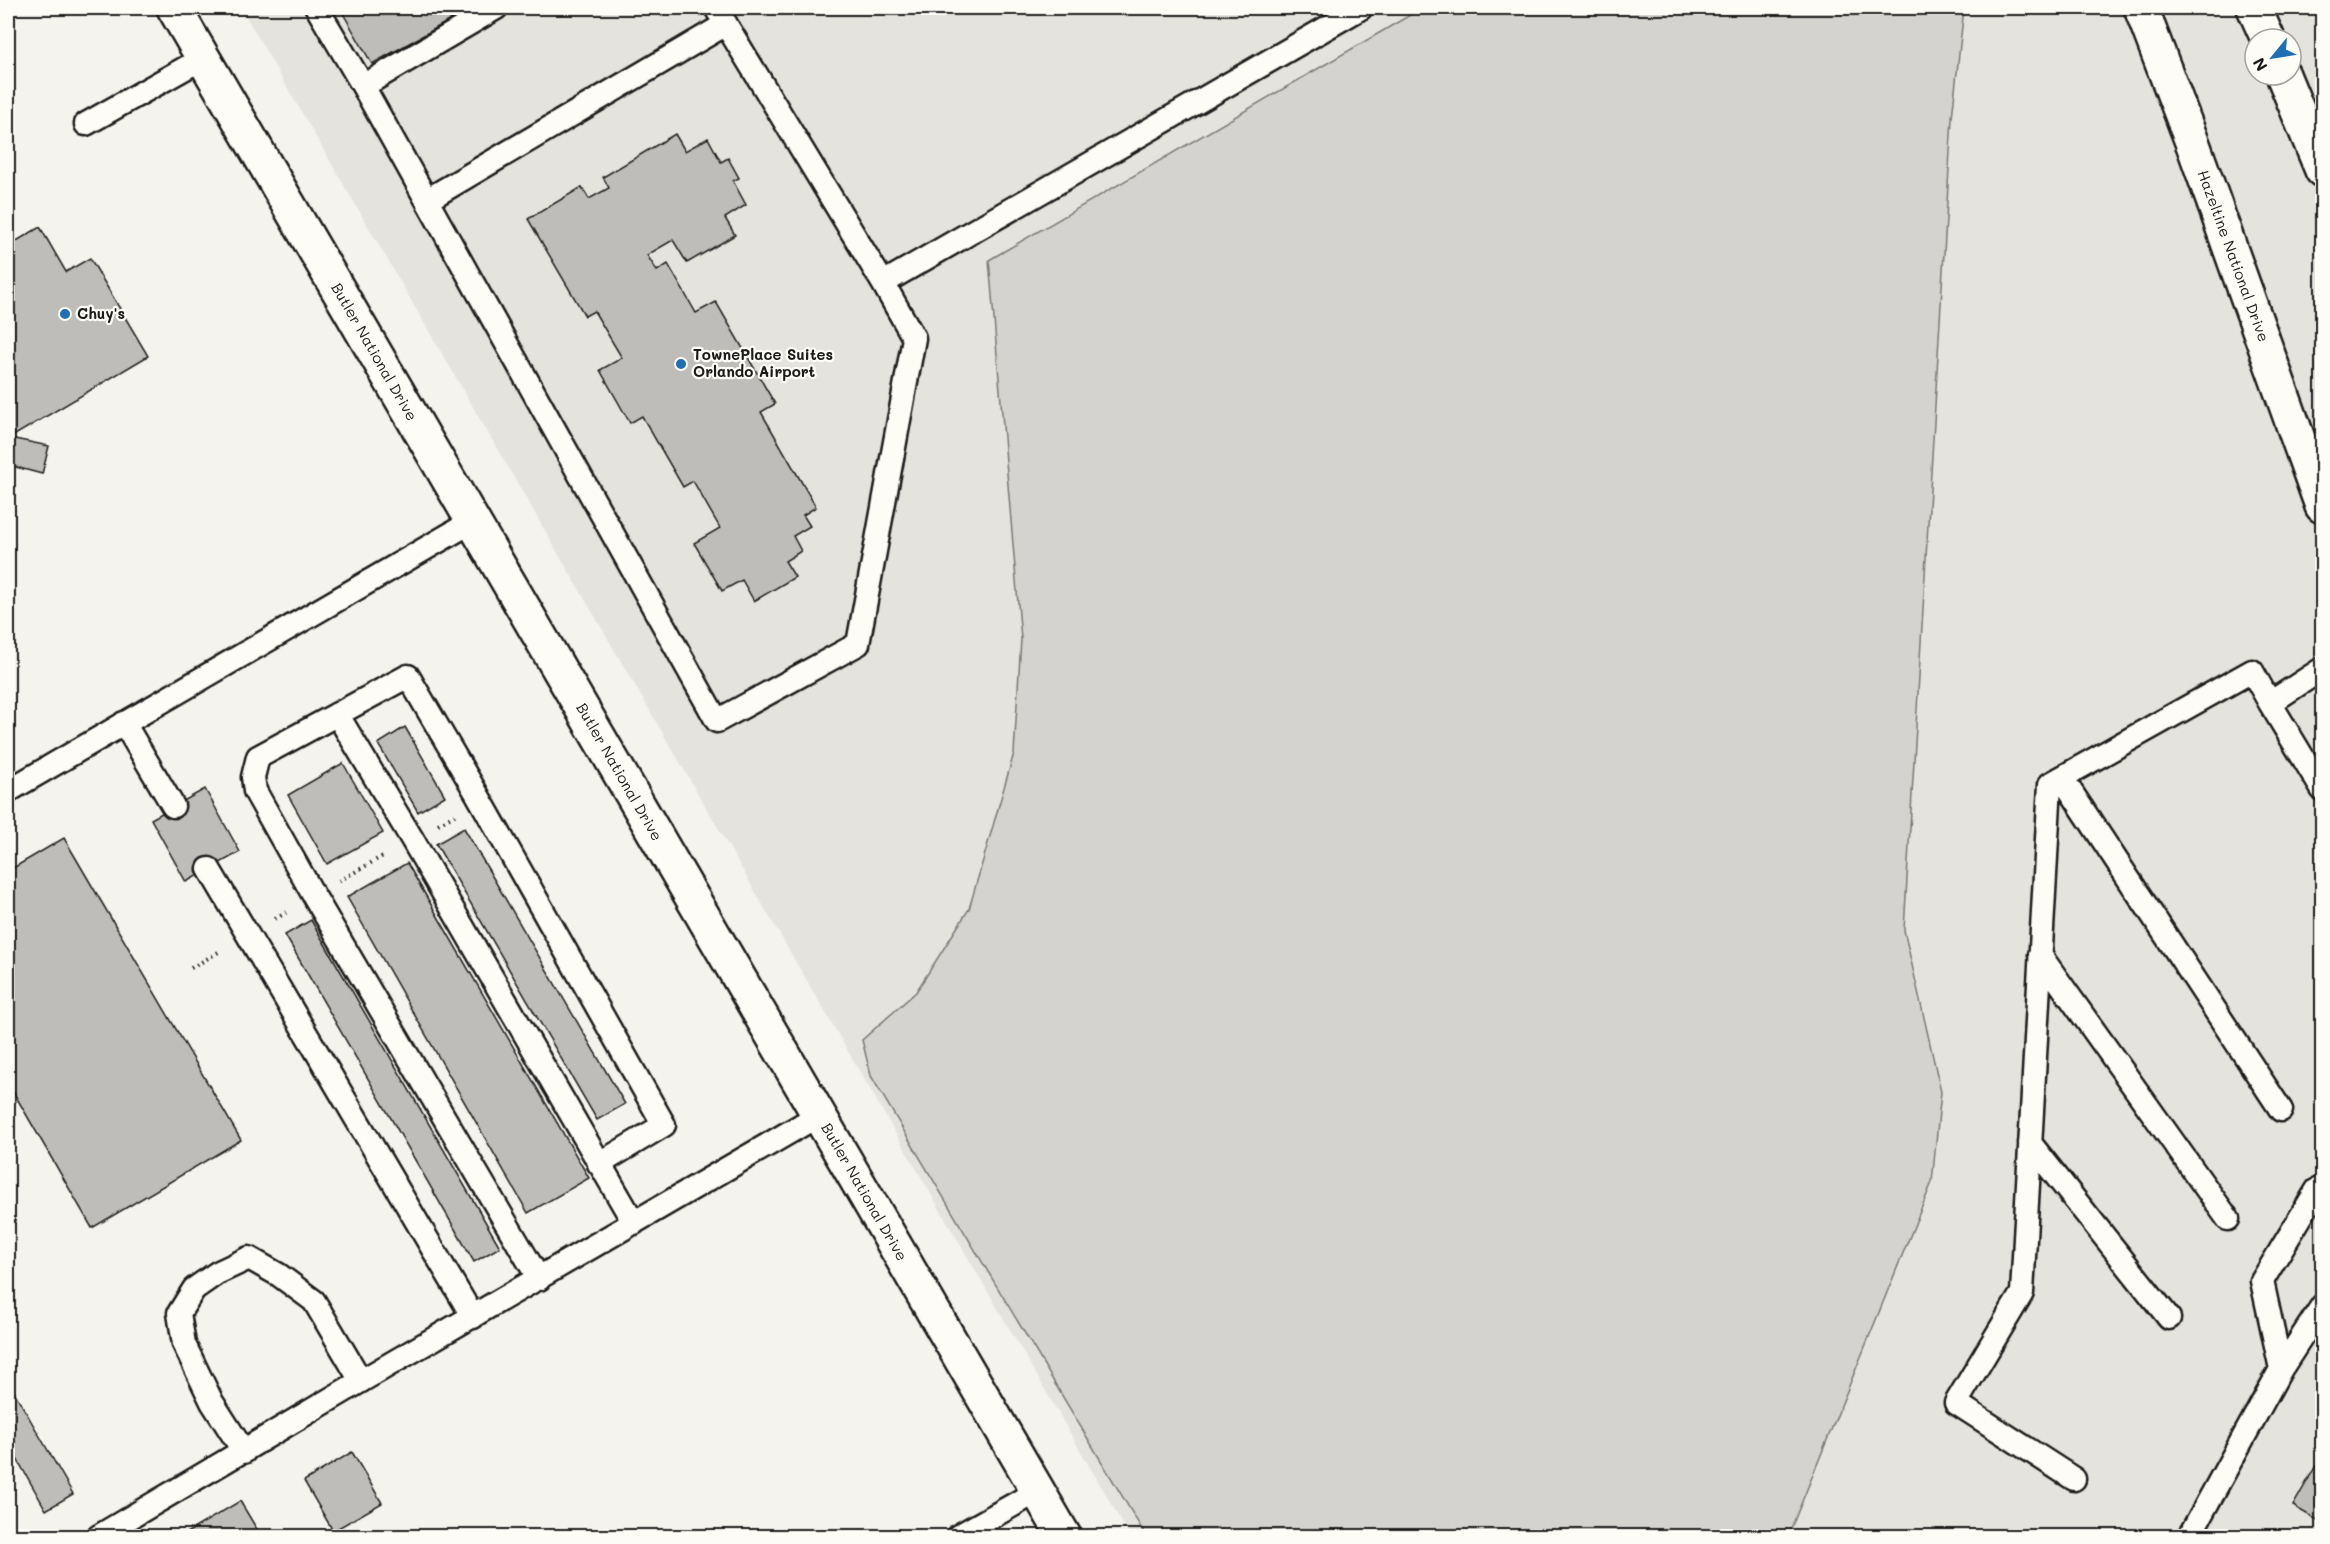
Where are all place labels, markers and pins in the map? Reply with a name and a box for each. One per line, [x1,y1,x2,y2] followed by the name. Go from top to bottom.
[77,303,125,323] place label: Chuy's
[58,307,72,321] marker: Chuy's
[693,344,833,381] place label: TownePlace Suites Orlando Airport
[674,357,688,371] marker: TownePlace Suites Orlando Airport

